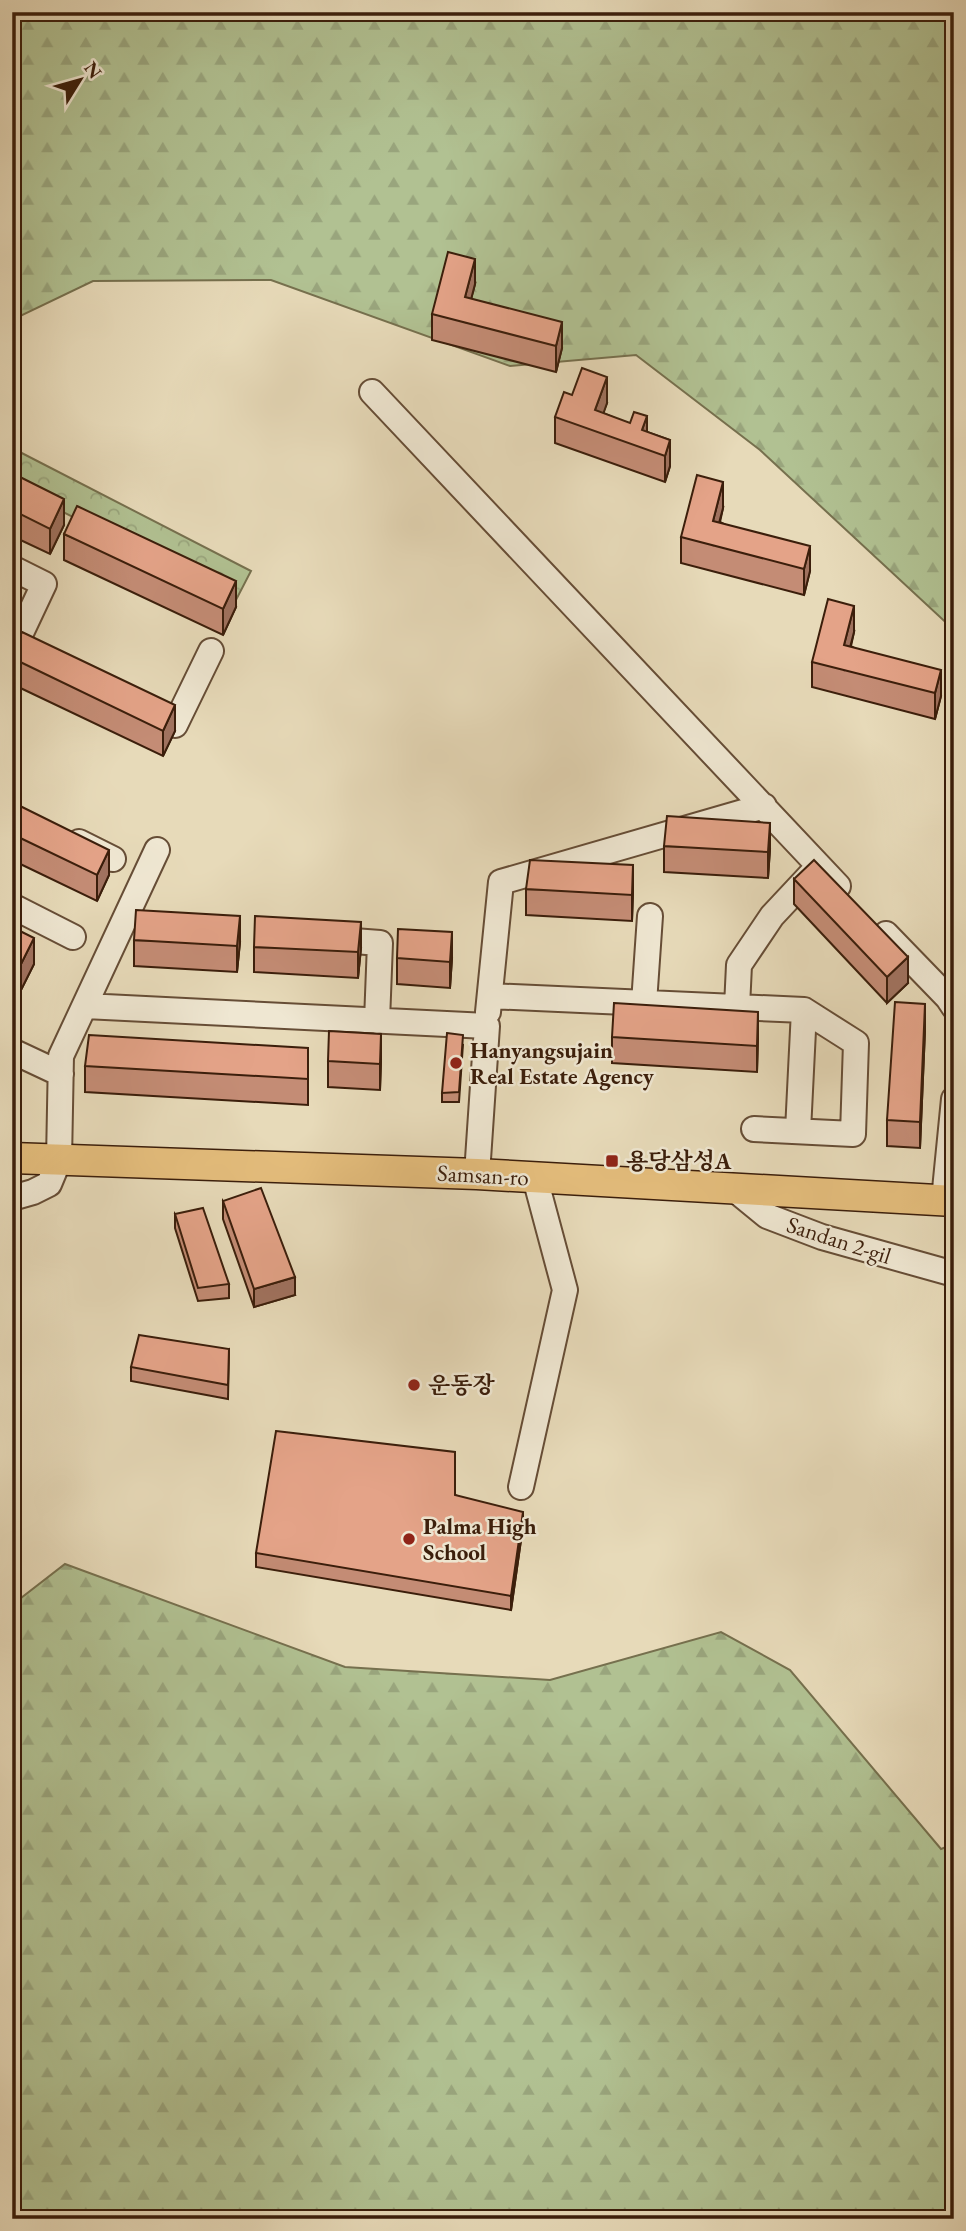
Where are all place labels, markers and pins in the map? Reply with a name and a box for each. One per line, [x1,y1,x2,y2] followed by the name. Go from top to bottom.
[470,1035,655,1091] place label: Hanyangsujain Real Estate Agency
[448,1055,464,1071] marker: Hanyangsujain Real Estate Agency
[626,1146,732,1176] place label: 용당삼성A
[604,1153,620,1169] marker: 용당삼성A
[428,1370,495,1400] place label: 운동장
[406,1377,422,1393] marker: 운동장
[423,1511,537,1567] place label: Palma High School
[401,1531,417,1547] marker: Palma High School

